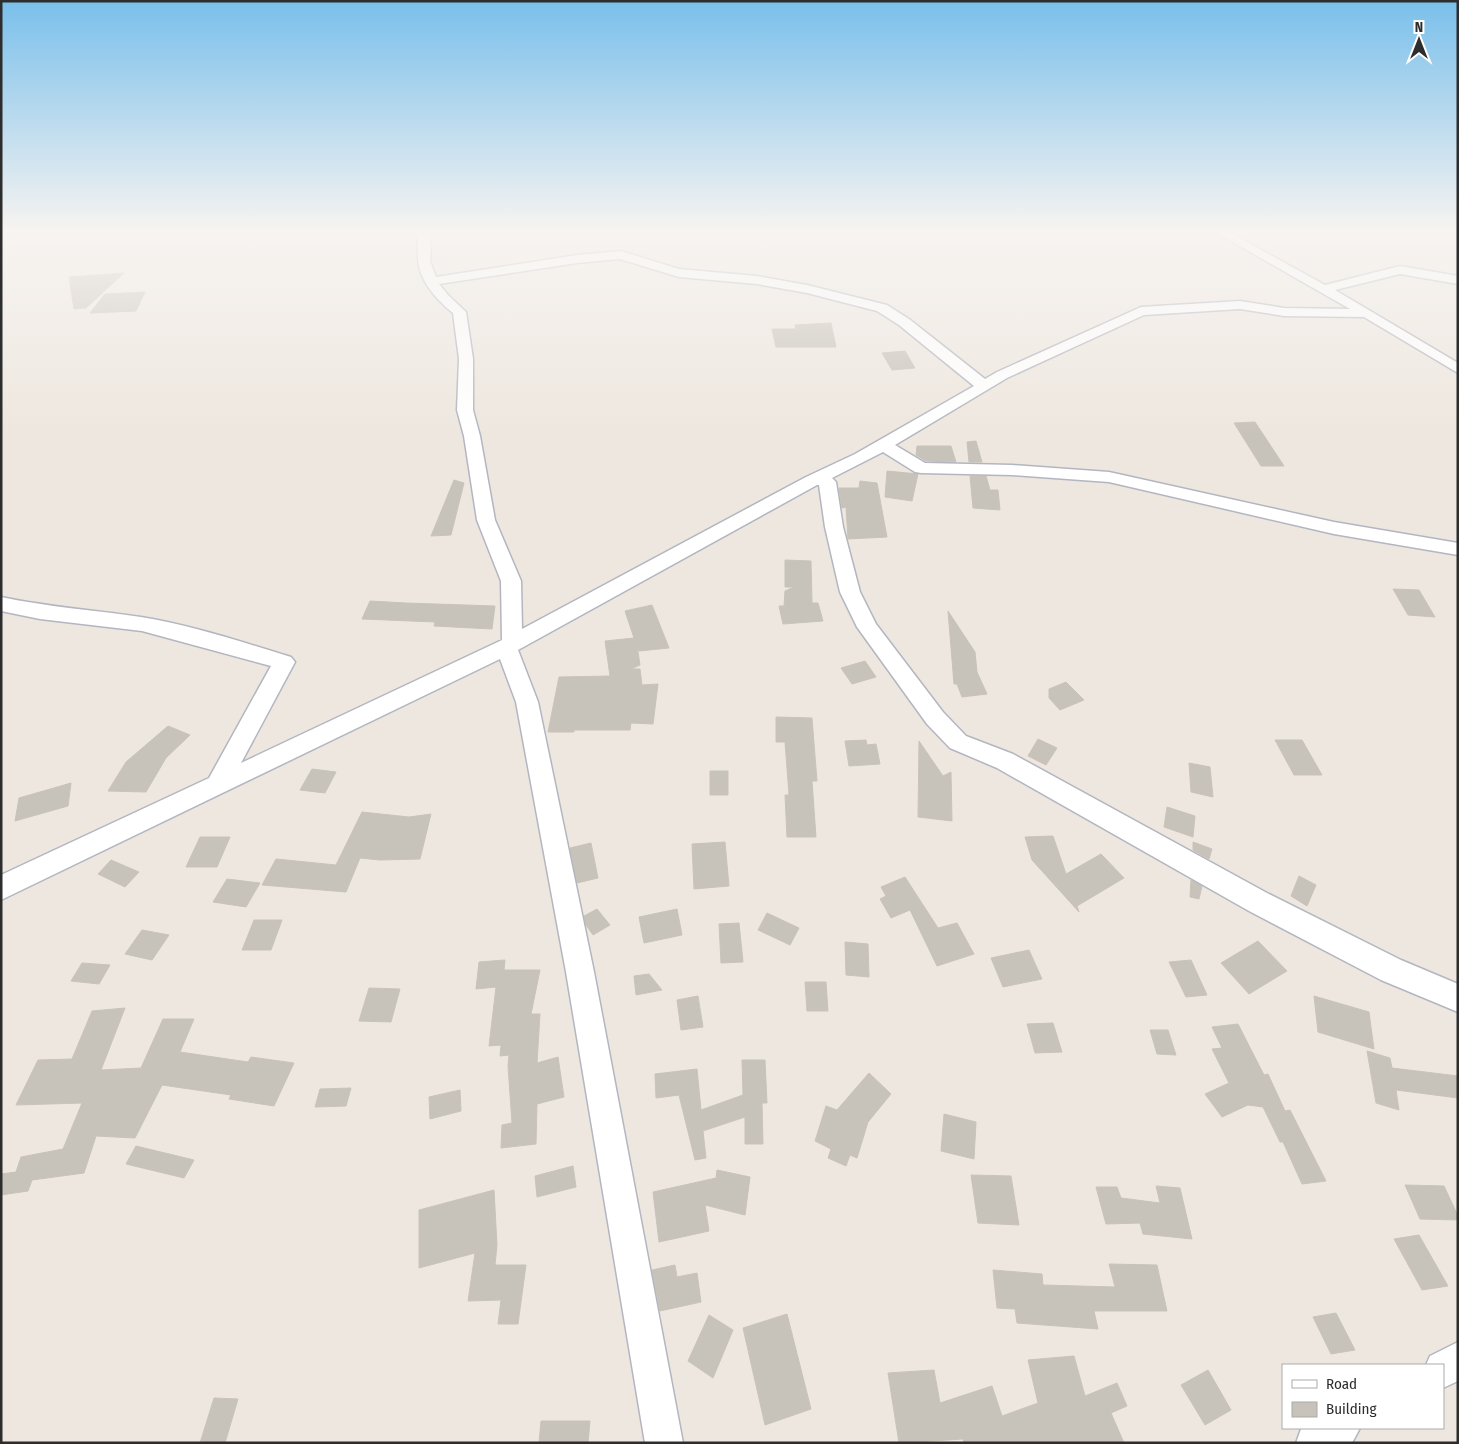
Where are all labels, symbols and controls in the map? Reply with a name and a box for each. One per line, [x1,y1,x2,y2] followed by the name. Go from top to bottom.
[1394,15,1444,65] north arrow
[1415,19,1423,36] text: N
[1282,1364,1444,1429] legend
[1326,1375,1357,1393] text: Road
[1326,1400,1377,1418] text: Building

